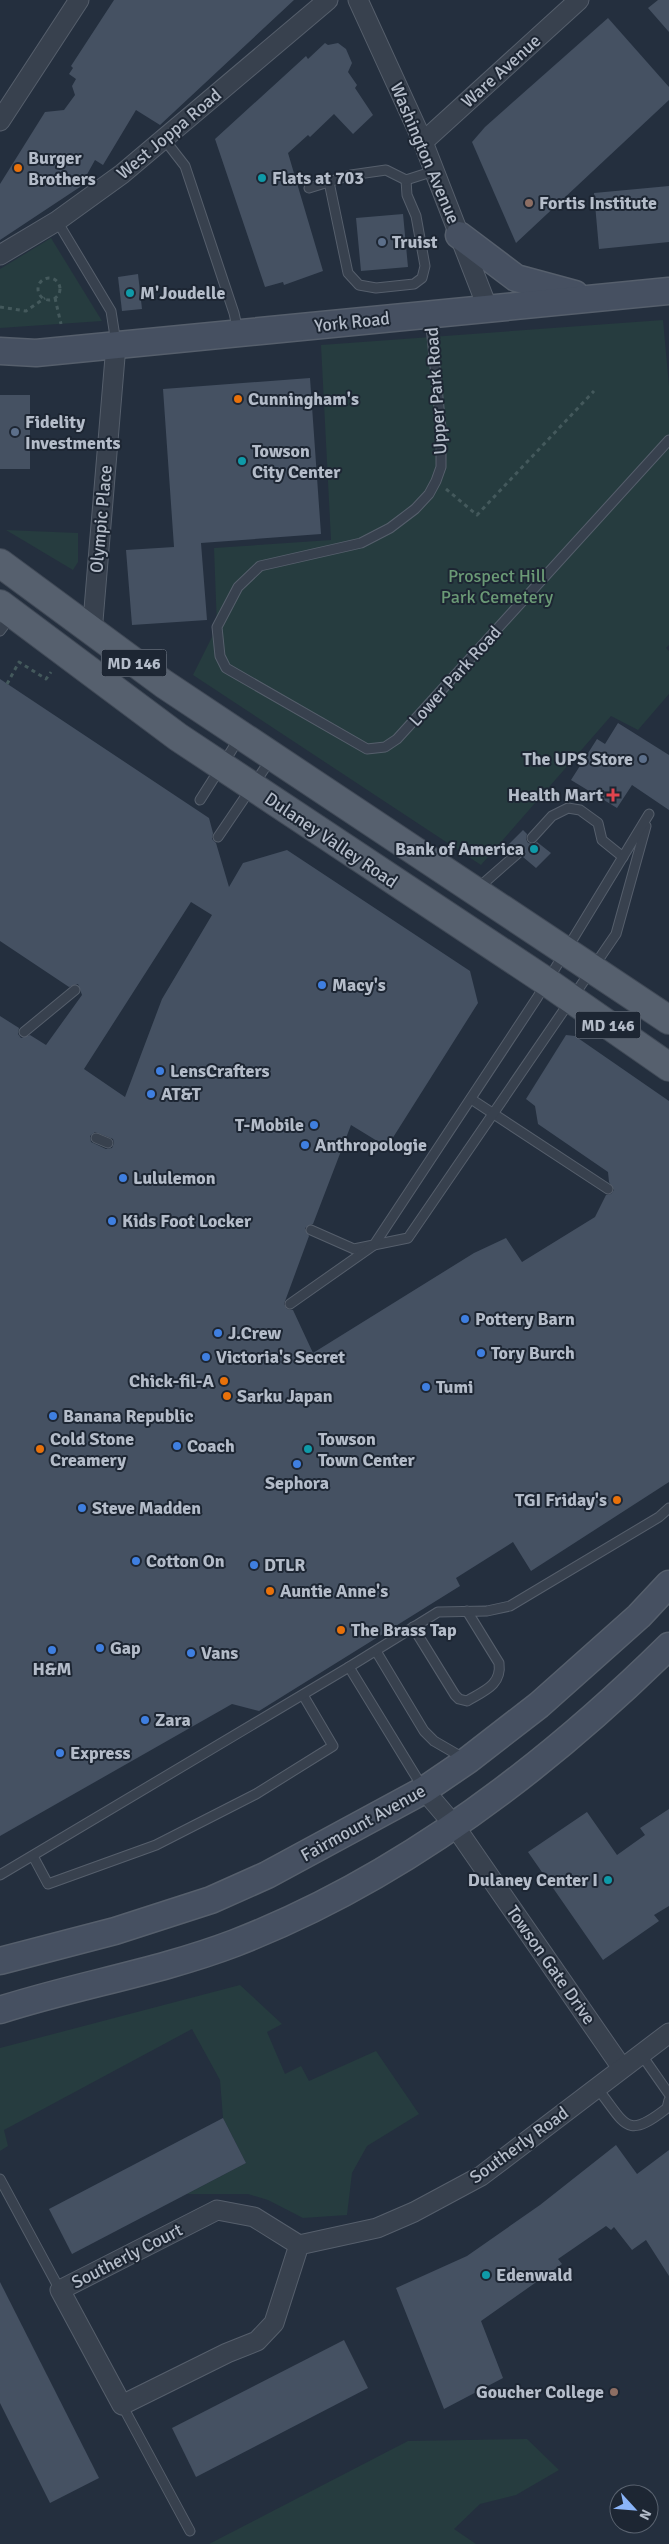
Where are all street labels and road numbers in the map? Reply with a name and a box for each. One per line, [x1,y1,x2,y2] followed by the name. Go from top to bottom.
[457,30,545,112] street label: Ware Avenue
[385,79,465,227] street label: Washington Avenue
[112,84,226,184] street label: West Joppa Road
[313,307,391,337] street label: York Road
[421,326,451,456] street label: Upper Park Road
[85,464,117,574] street label: Olympic Place
[404,621,506,731] street label: Lower Park Road
[102,650,166,676] road number: MD 146
[260,787,402,893] street label: Dulaney Valley Road
[576,1012,640,1038] road number: MD 146
[297,1780,429,1866] street label: Fairmount Avenue
[502,1901,600,2029] street label: Towson Gate Drive
[465,2102,573,2188] street label: Southerly Road
[68,2219,186,2293] street label: Southerly Court

